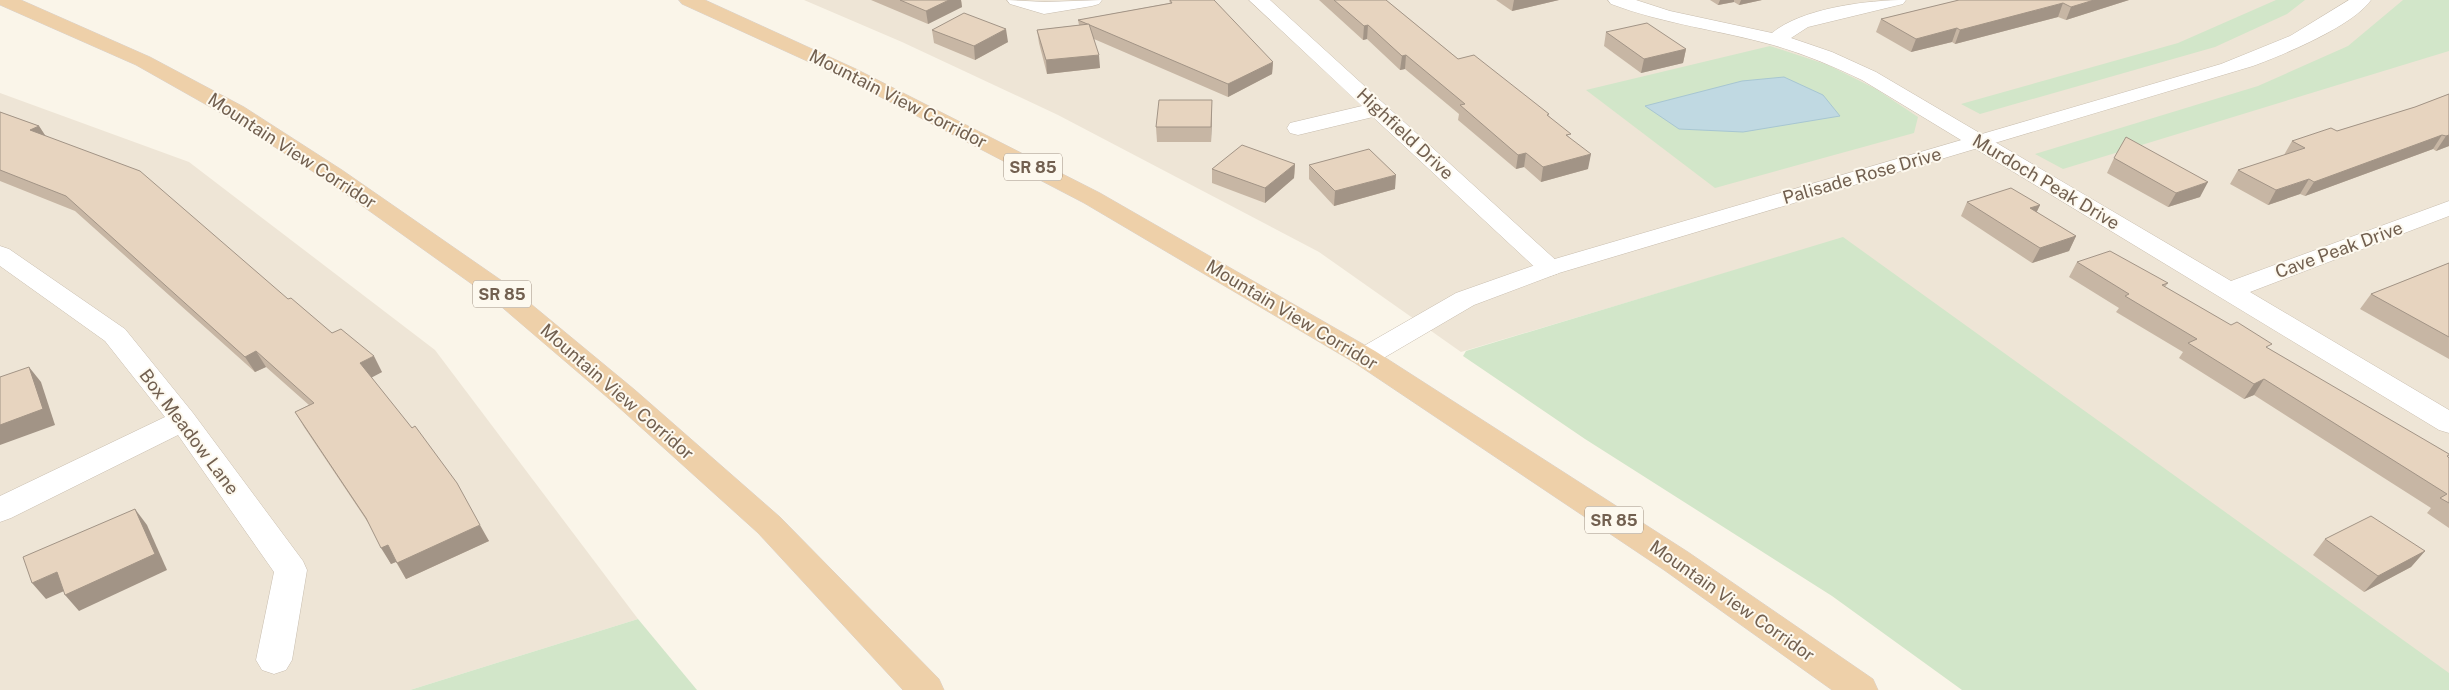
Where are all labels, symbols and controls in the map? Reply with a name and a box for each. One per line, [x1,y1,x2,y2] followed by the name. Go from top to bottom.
[806,45,990,152] street label: Mountain View Corridor
[1353,84,1458,184] street label: Highfield Drive
[204,88,380,213] street label: Mountain View Corridor
[1969,129,2124,234] street label: Murdoch Peak Drive
[1780,143,1944,208] street label: Palisade Rose Drive
[1004,154,1062,180] road number: SR 85
[2272,217,2405,282] street label: Cave Peak Drive
[1203,255,1382,374] street label: Mountain View Corridor
[473,280,531,308] road number: SR 85
[536,319,698,464] street label: Mountain View Corridor
[135,365,243,499] street label: Box Meadow Lane
[1585,506,1643,534] road number: SR 85
[1646,536,1819,666] street label: Mountain View Corridor

